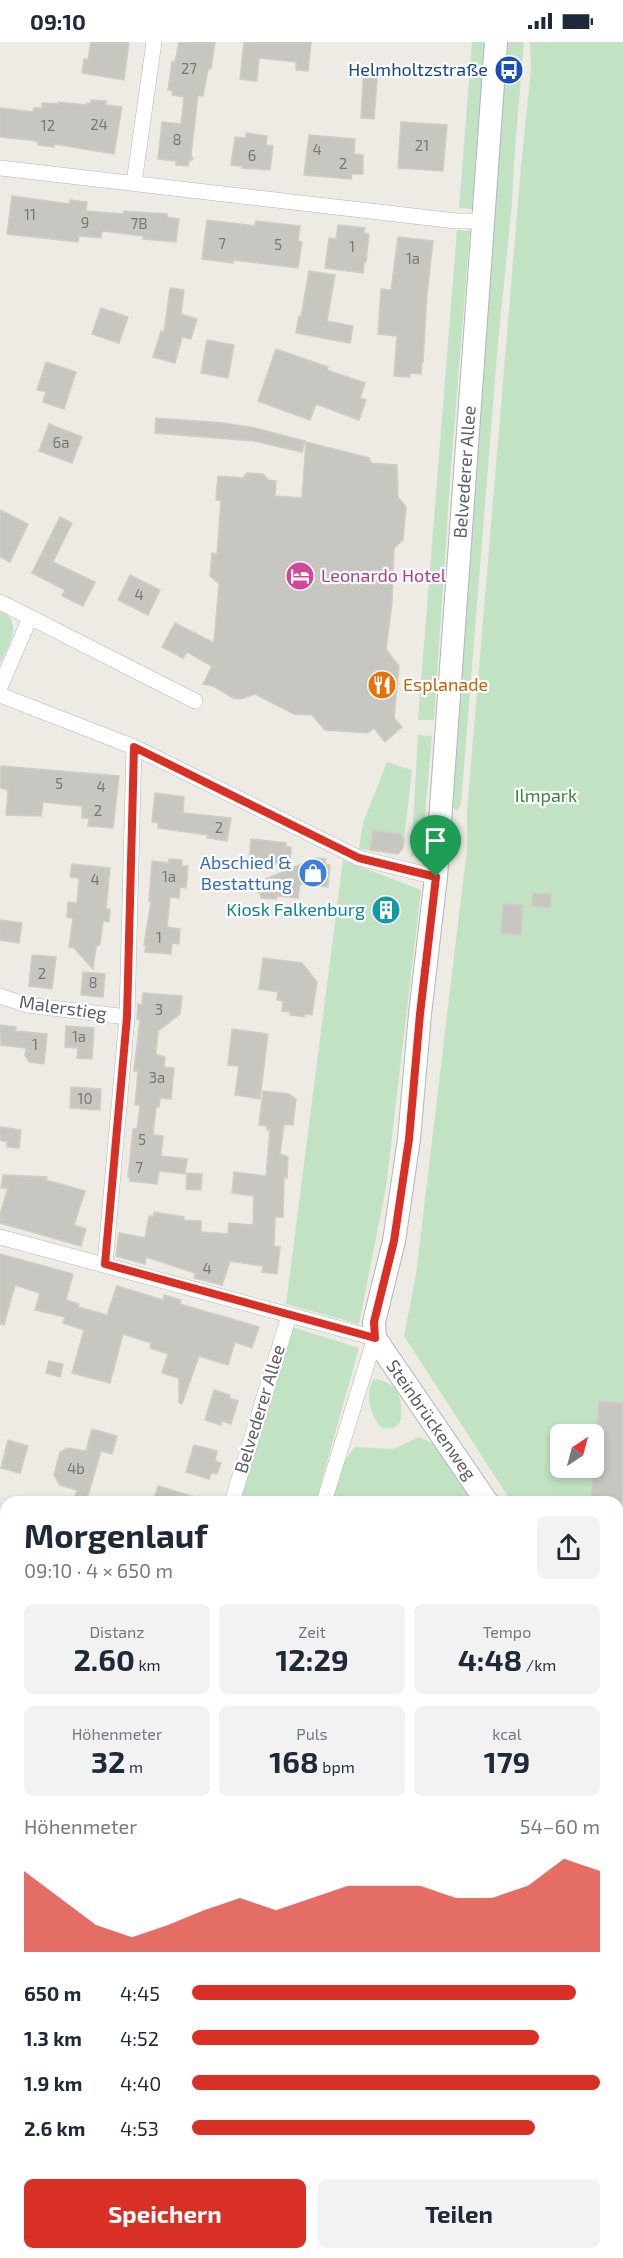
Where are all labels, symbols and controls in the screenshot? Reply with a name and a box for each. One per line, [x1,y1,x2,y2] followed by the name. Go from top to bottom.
[30,8,86,34] text: 09:10
[493,54,525,86] bus stop icon: Helmholtzstraße
[348,58,488,80] place label: Helmholtzstraße
[181,59,197,77] house number: 27
[90,115,108,133] house number: 24
[41,116,55,134] house number: 12
[172,130,182,148] house number: 8
[415,136,429,154] house number: 21
[312,140,322,158] house number: 4
[248,146,256,164] house number: 6
[339,154,347,172] house number: 2
[24,205,36,223] house number: 11
[81,213,89,231] house number: 9
[131,214,147,232] house number: 7B
[218,234,226,252] house number: 7
[274,235,282,253] house number: 5
[349,237,355,255] house number: 1
[406,249,420,267] house number: 1a
[448,405,480,539] street label: Belvederer Allee
[53,433,69,451] house number: 6a
[284,560,316,592] hotel icon: Leonardo Hotel
[321,564,447,586] place label: Leonardo Hotel
[134,585,144,603] house number: 4
[366,669,398,701] restaurant icon: Esplanade
[403,673,488,695] place label: Esplanade
[55,774,63,792] house number: 5
[96,777,106,795] house number: 4
[515,784,577,806] park label: Ilmpark
[94,801,102,819] house number: 2
[410,815,461,877] pin
[215,818,223,836] house number: 2
[419,824,452,857] icon: arrive
[200,851,292,894] place label: Abschied & Bestattung
[297,857,329,889] shop icon: Abschied & Bestattung
[162,867,176,885] house number: 1a
[90,870,100,888] house number: 4
[370,894,402,926] building icon: Kiosk Falkenburg
[226,898,365,920] place label: Kiosk Falkenburg
[156,928,162,946] house number: 1
[38,964,46,982] house number: 2
[88,973,98,991] house number: 8
[18,990,108,1024] street label: Malerstieg
[155,1000,163,1018] house number: 3
[72,1027,86,1045] house number: 1a
[32,1035,38,1053] house number: 1
[149,1068,165,1086] house number: 3a
[77,1089,93,1107] house number: 10
[138,1130,146,1148] house number: 5
[135,1158,143,1176] house number: 7
[202,1259,212,1277] house number: 4
[229,1342,289,1476] street label: Belvederer Allee
[382,1355,481,1484] street label: Steinbrückenweg
[550,1424,604,1478] north arrow
[550,1424,604,1478] map controls
[67,1459,85,1477] house number: 4b
[24,1515,208,1555] text: Morgenlauf
[537,1516,600,1579] button: share
[24,1558,173,1582] text: 09:10 · 4 × 650 m
[89,1622,145,1641] text: Distanz
[298,1622,326,1641] text: Zeit
[483,1622,531,1641] text: Tempo
[73,1641,135,1677] text: 2.60
[275,1641,349,1677] text: 12:29
[458,1641,522,1677] text: 4:48
[135,1655,161,1674] text: km
[522,1655,556,1674] text: /km
[72,1724,162,1743] text: Höhenmeter
[296,1724,328,1743] text: Puls
[492,1724,522,1743] text: kcal
[91,1743,125,1779] text: 32
[269,1743,319,1779] text: 168
[484,1743,530,1779] text: 179
[125,1757,143,1776] text: m
[319,1757,355,1776] text: bpm
[24,1814,137,1838] text: Höhenmeter
[520,1814,600,1838] text: 54–60 m
[24,1981,81,2005] text: 650 m
[120,1981,160,2005] text: 4:45
[24,2026,82,2050] text: 1.3 km
[120,2026,159,2050] text: 4:52
[24,2071,82,2095] text: 1.9 km
[120,2071,161,2095] text: 4:40
[24,2116,85,2140] text: 2.6 km
[120,2116,159,2140] text: 4:53
[24,2179,306,2248] button: Speichern
[318,2179,600,2248] button: Teilen

